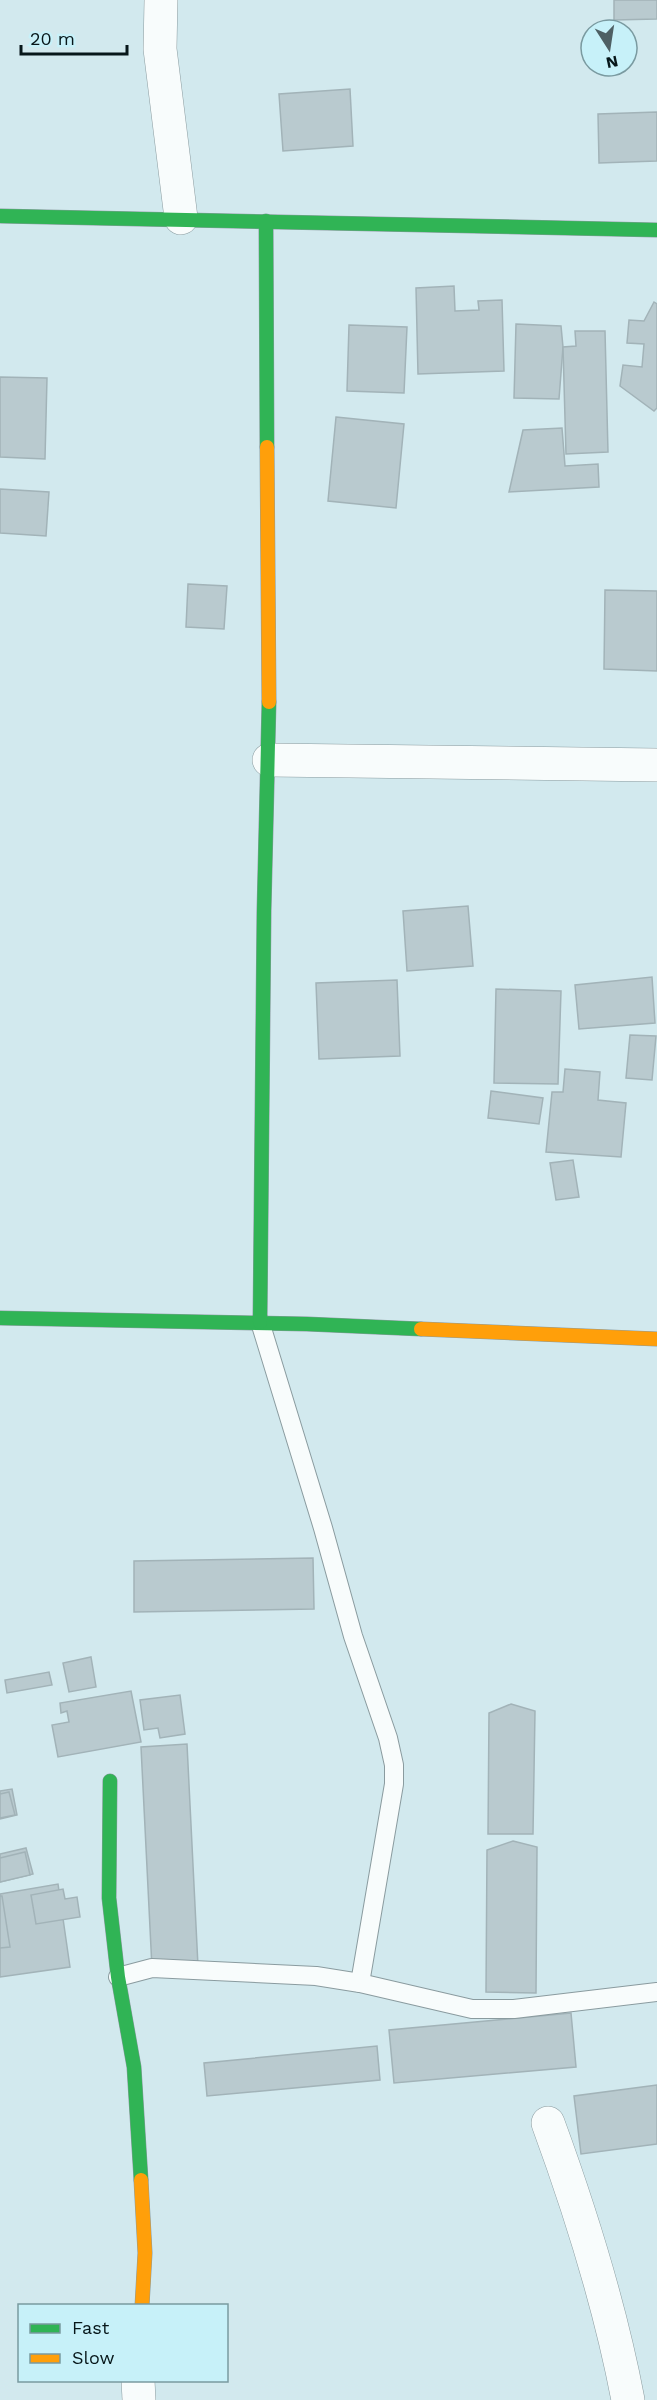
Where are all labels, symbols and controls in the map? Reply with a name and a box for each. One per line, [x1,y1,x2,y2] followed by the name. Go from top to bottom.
[21,18,128,56] scale bar
[579,18,639,78] north arrow
[30,28,75,49] text: 20 m
[604,52,620,73] text: N
[18,2304,228,2382] legend
[72,2317,110,2338] text: Fast
[72,2347,115,2368] text: Slow

